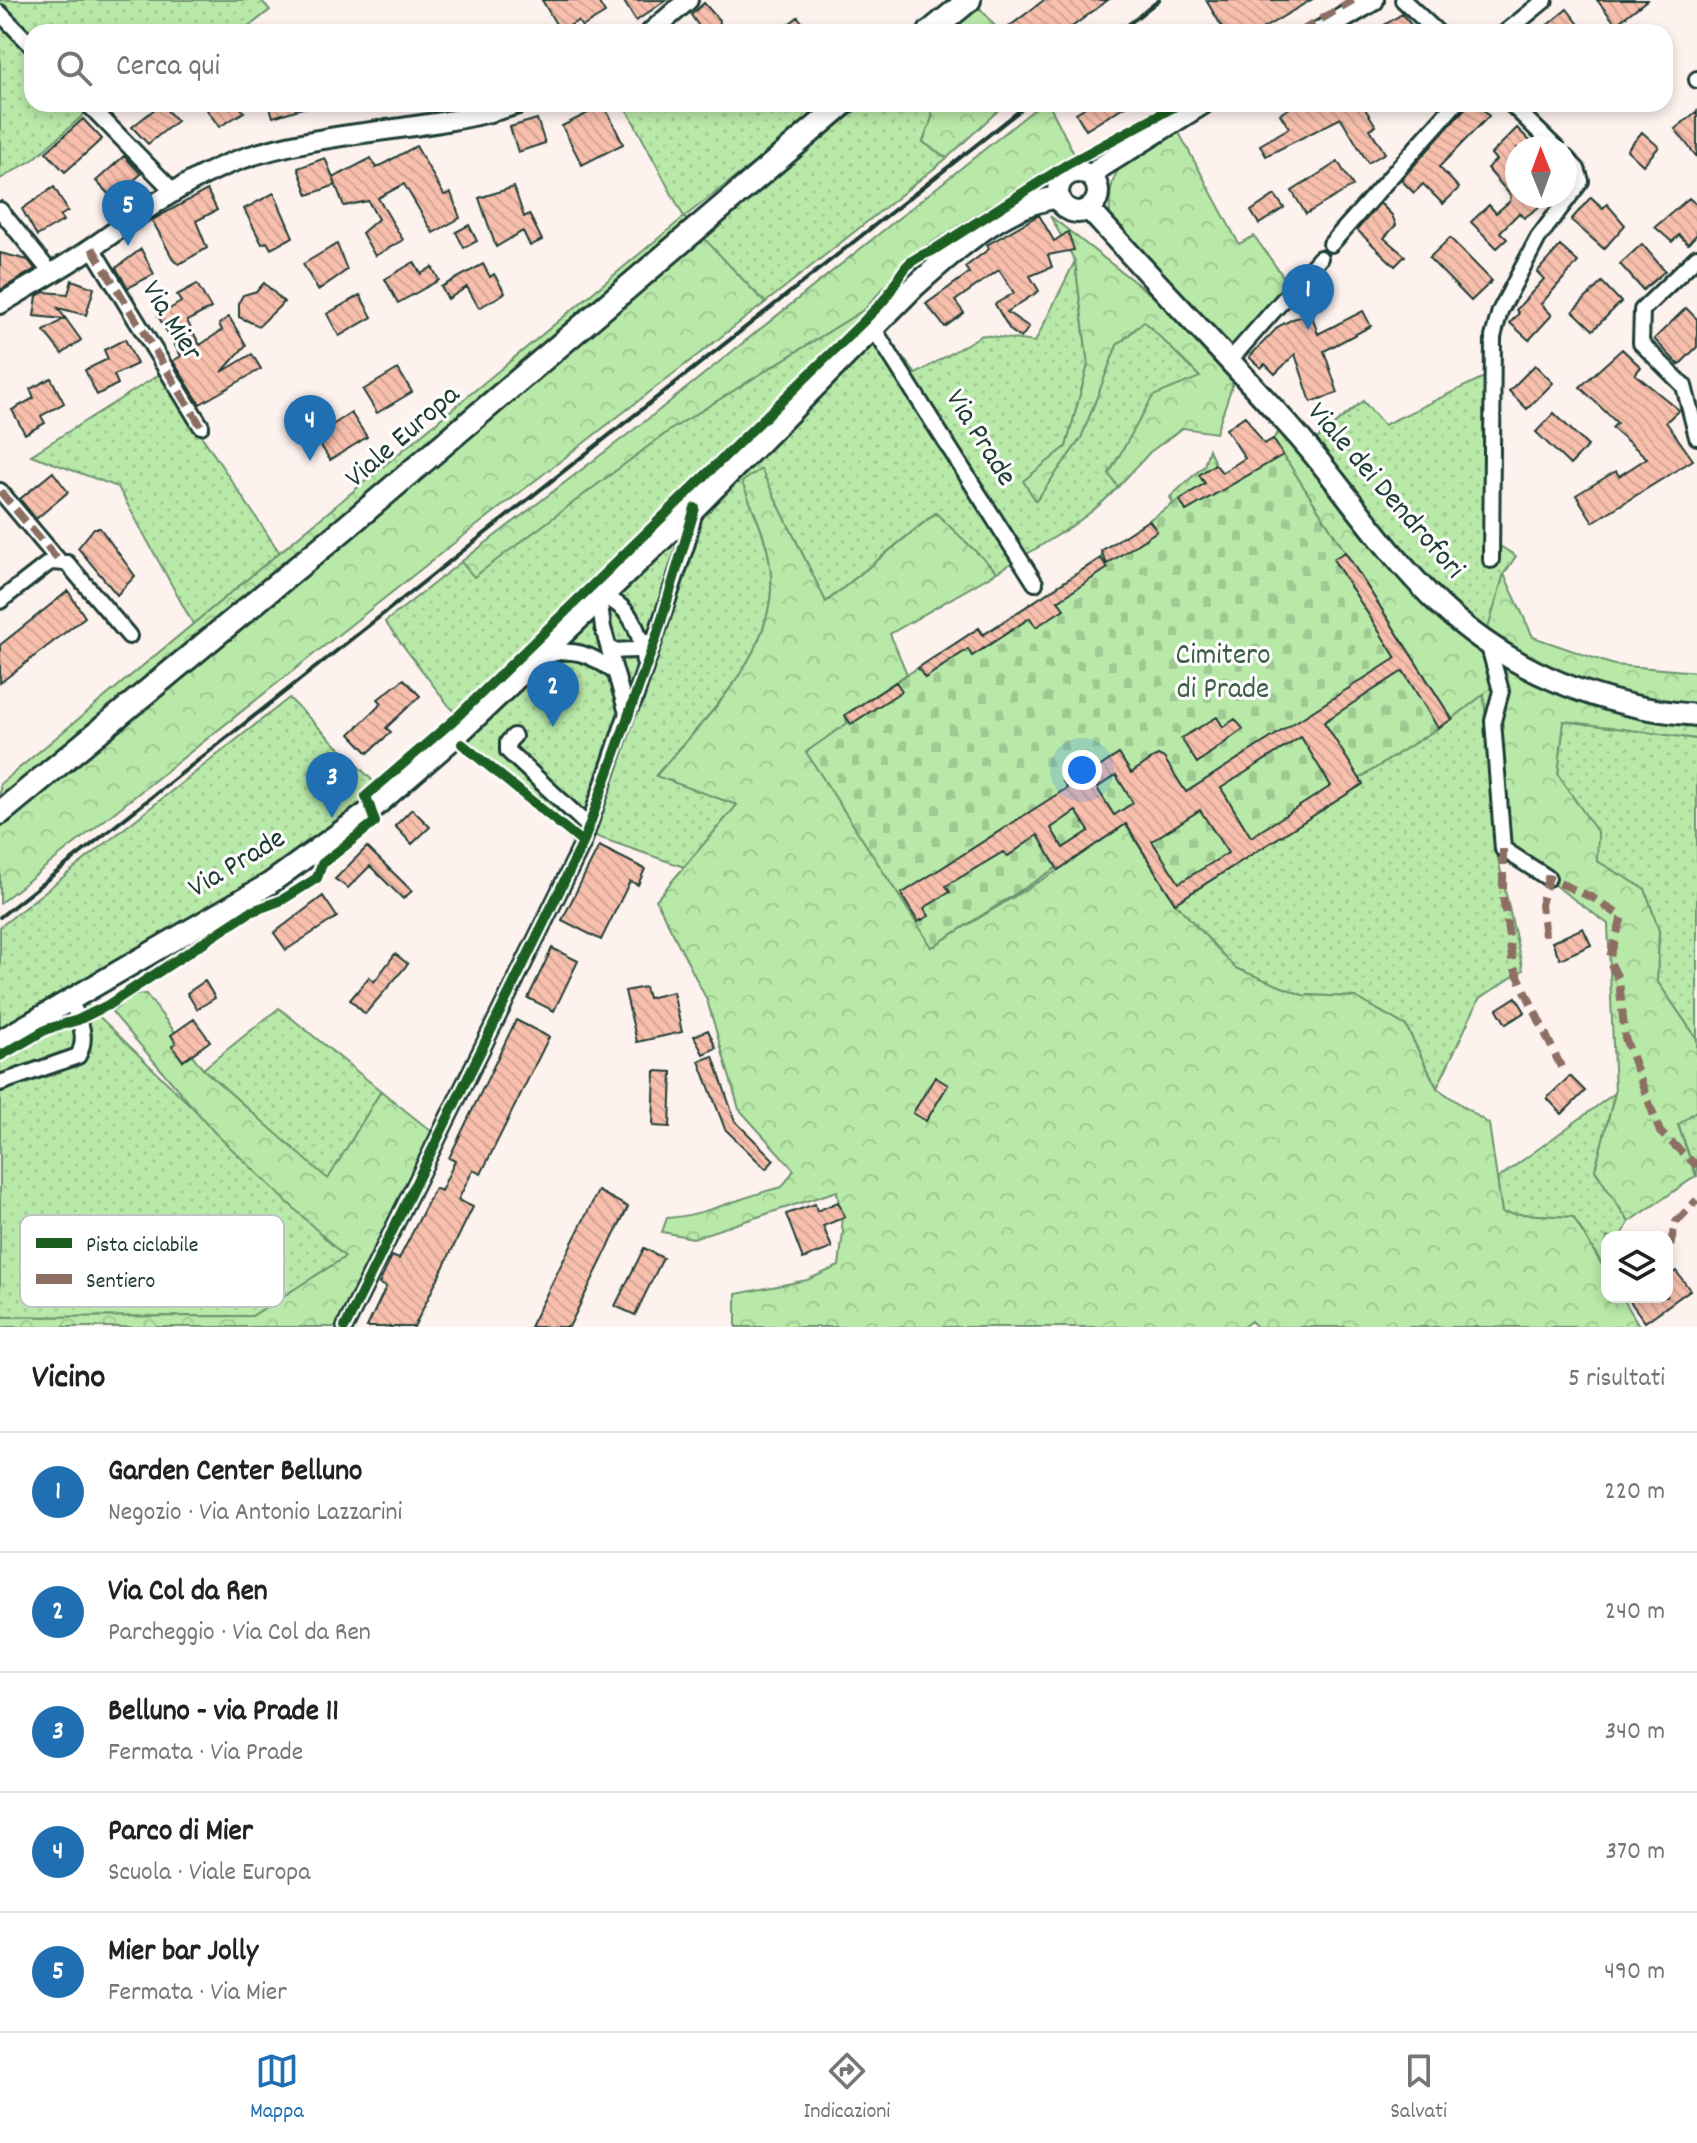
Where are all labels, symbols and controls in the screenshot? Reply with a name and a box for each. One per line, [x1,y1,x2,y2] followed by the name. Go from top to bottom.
[24,24,1673,112] search box
[52,46,96,90] icon: search
[116,47,220,90] text: Cerca qui
[1505,136,1577,208] north arrow
[102,180,154,246] pin: 5
[1282,264,1334,330] pin: 1
[128,273,212,371] street label: Via Mier
[337,375,472,500] street label: Viale Europa
[932,382,1026,496] street label: Via Prade
[1295,394,1473,590] street label: Viale dei Dendrofori
[284,395,336,461] pin: 4
[1175,636,1271,713] park label: Cimitero di Prade
[527,661,579,727] pin: 2
[1062,750,1102,790] your location
[306,752,358,818] pin: 3
[181,819,295,911] street label: Via Prade
[20,1215,284,1307] legend
[86,1231,199,1262] text: Pista ciclabile
[1601,1231,1673,1303] map controls
[1601,1231,1673,1303] button: layers
[86,1267,155,1298] text: Sentiero
[32,1355,105,1404] text: Vicino
[1568,1361,1665,1398] text: 5 risultati
[108,1452,362,1495] text: Garden Center Belluno
[55,1474,61,1511] text: 1
[1604,1474,1665,1511] text: 220 m
[108,1495,402,1532] text: Negozio · Via Antonio Lazzarini
[108,1572,268,1615] text: Via Col da Ren
[52,1594,64,1631] text: 2
[1605,1594,1665,1631] text: 240 m
[108,1615,371,1652] text: Parcheggio · Via Col da Ren
[108,1692,339,1735] text: Belluno - via Prade 11
[52,1714,64,1751] text: 3
[1605,1714,1665,1751] text: 340 m
[108,1735,303,1772] text: Fermata · Via Prade
[108,1812,253,1855] text: Parco di Mier
[53,1834,63,1871] text: 4
[1606,1834,1665,1871] text: 370 m
[108,1855,310,1892] text: Scuola · Viale Europa
[108,1932,258,1975] text: Mier bar Jolly
[52,1954,64,1991] text: 5
[1604,1954,1665,1991] text: 490 m
[108,1975,287,2012] text: Fermata · Via Mier
[250,2049,304,2128] tab: Mappa
[804,2049,890,2128] tab: Indicazioni
[1390,2049,1447,2128] tab: Salvati

